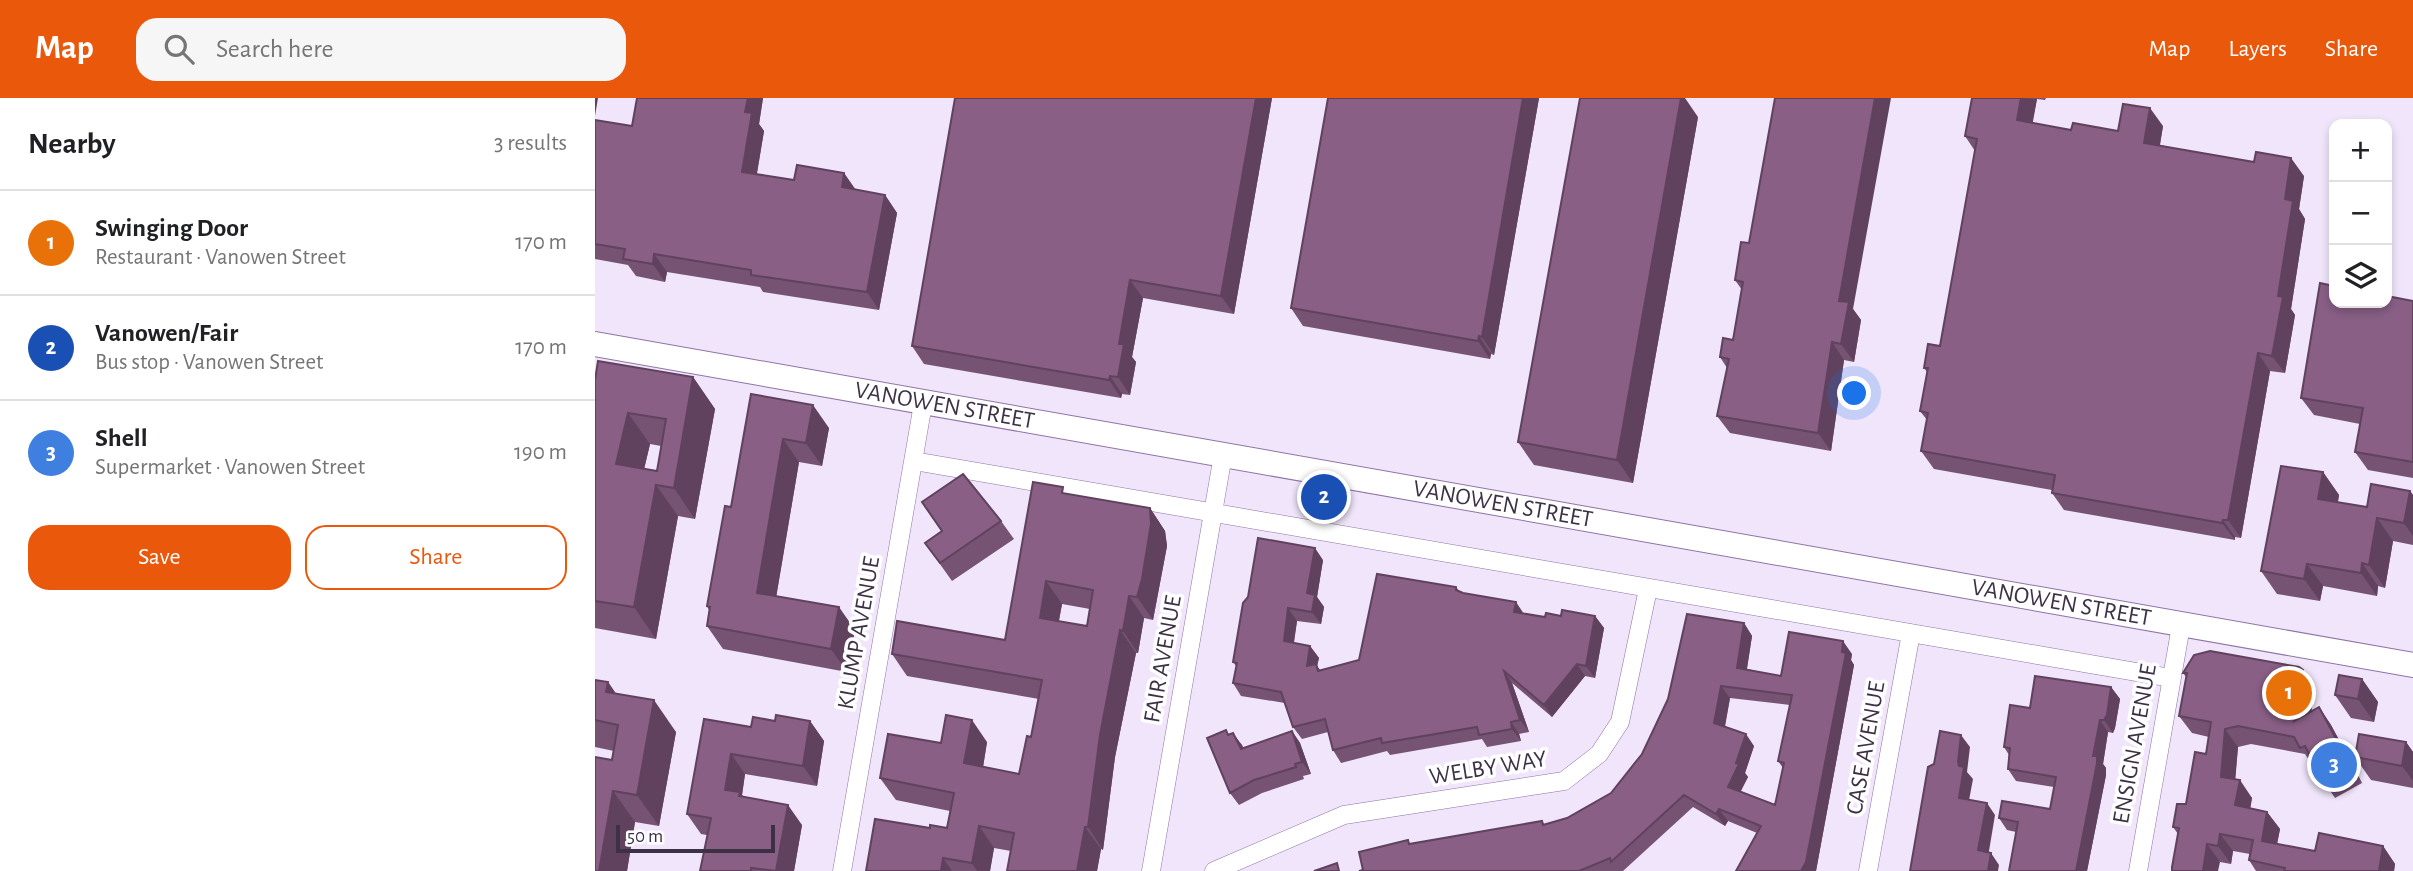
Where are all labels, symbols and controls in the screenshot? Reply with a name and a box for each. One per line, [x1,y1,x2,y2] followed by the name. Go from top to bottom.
[136,18,626,81] search box
[160,30,198,68] icon: search
[35,32,94,65] text: Map
[216,36,334,62] text: Search here
[2148,37,2190,61] text: Map
[2228,37,2287,61] text: Layers
[2325,37,2378,61] text: Share
[2329,119,2392,308] map controls
[2329,119,2392,182] button: +
[28,129,116,159] text: Nearby
[494,132,567,155] text: 3 results
[2329,182,2392,245] button: −
[95,215,248,241] text: Swinging Door
[47,231,55,254] text: 1
[515,231,567,254] text: 170 m
[2329,245,2392,308] button: layers
[95,246,346,269] text: Restaurant · Vanowen Street
[95,320,238,346] text: Vanowen/Fair
[46,336,56,359] text: 2
[515,336,567,359] text: 170 m
[95,351,323,374] text: Bus stop · Vanowen Street
[1837,376,1871,410] your location
[853,378,1037,433] street label: VANOWEN STREET
[95,425,148,451] text: Shell
[46,441,56,464] text: 3
[514,441,567,464] text: 190 m
[95,456,365,479] text: Supermarket · Vanowen Street
[1301,471,1347,523] pin: 2
[1411,477,1595,532] street label: VANOWEN STREET
[28,525,291,590] button: Save
[305,525,567,590] button: Share
[834,554,884,711] street label: KLUMP AVENUE
[1970,575,2153,631] street label: VANOWEN STREET
[1140,593,1186,725] street label: FAIR AVENUE
[2109,662,2161,826] street label: ENSIGN AVENUE
[2266,667,2312,719] pin: 1
[1842,679,1890,816] street label: CASE AVENUE
[2311,739,2357,791] pin: 3
[1427,747,1549,789] street label: WELBY WAY
[616,822,775,854] scale bar
[627,827,663,846] text: 50 m

